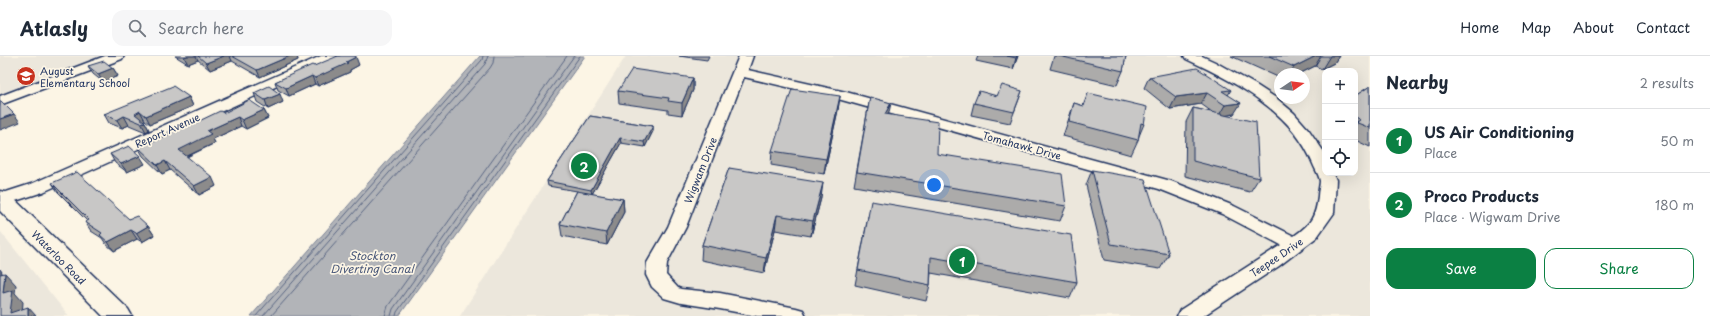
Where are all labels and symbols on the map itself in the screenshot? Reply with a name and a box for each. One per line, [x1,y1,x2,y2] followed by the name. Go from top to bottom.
[40,63,130,90] place label: August Elementary School
[15,65,37,87] school or university icon: August Elementary School
[1274,68,1310,104] north arrow
[132,109,202,151] street label: Report Avenue
[981,127,1064,163] street label: Tomahawk Drive
[680,135,720,205] street label: Wigwam Drive
[571,151,597,181] pin: 2
[924,175,944,195] your location
[29,227,90,288] street label: Waterloo Road
[1246,234,1306,280] street label: Teepee Drive
[949,246,975,276] pin: 1
[330,247,416,277] water label: Stockton Diverting Canal

